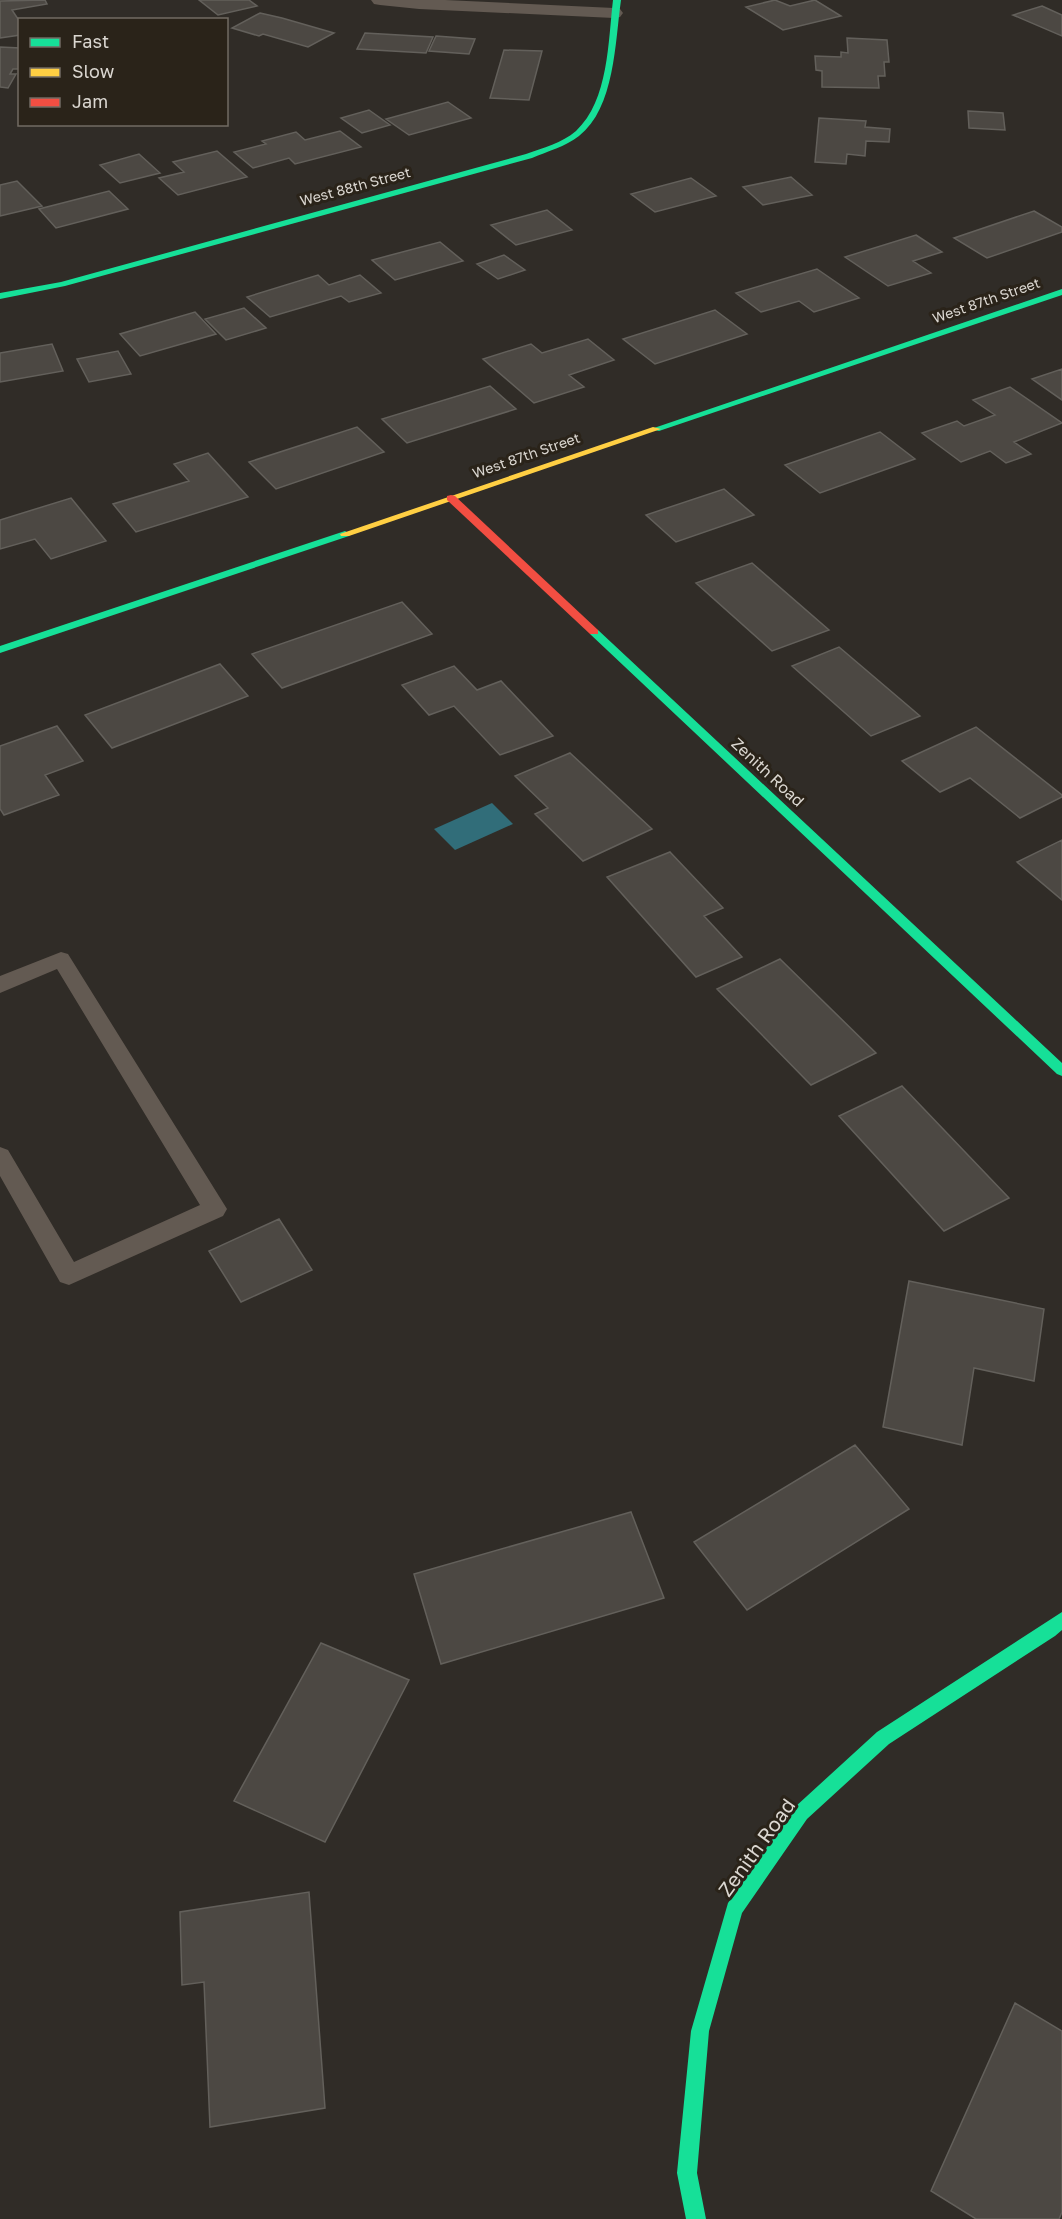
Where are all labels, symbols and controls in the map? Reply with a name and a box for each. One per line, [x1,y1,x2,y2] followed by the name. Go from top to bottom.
[18,18,228,126] legend
[72,30,109,52] text: Fast
[72,60,115,82] text: Slow
[72,90,108,112] text: Jam
[298,163,412,209] street label: West 88th Street
[930,274,1042,326] street label: West 87th Street
[470,429,582,481] street label: West 87th Street
[727,733,809,811] street label: Zenith Road
[712,1793,800,1901] street label: Zenith Road

